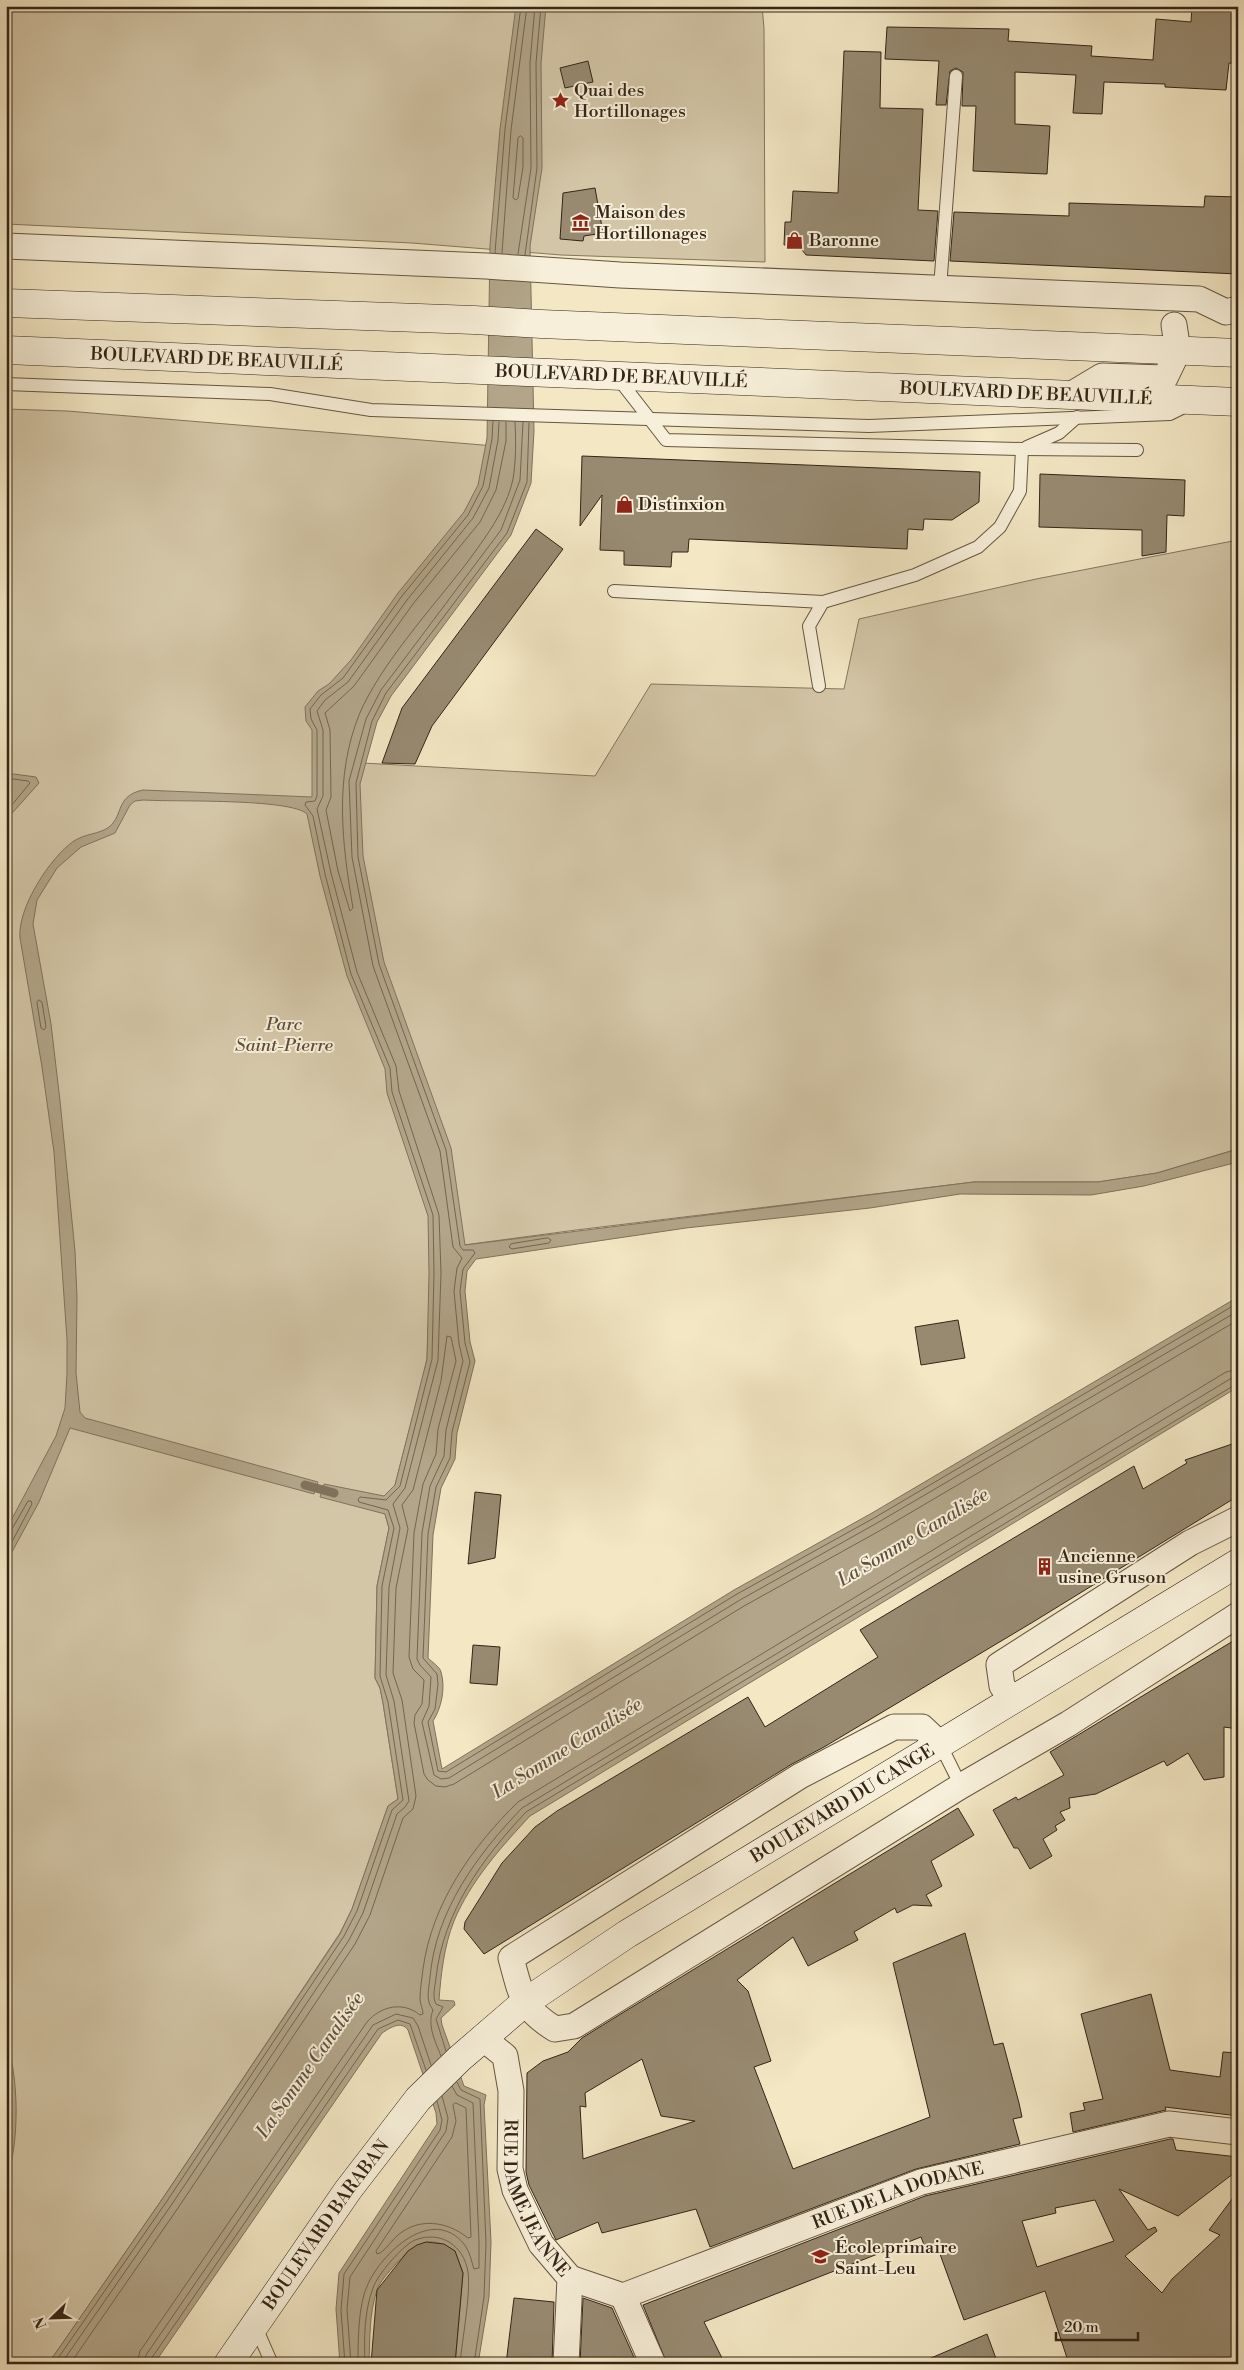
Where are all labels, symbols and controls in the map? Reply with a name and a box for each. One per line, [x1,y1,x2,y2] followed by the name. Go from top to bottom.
[574,79,686,123] place label: Quai des Hortillonages
[550,90,570,110] place icon: Quai des Hortillonages
[595,201,707,245] place label: Maison des Hortillonages
[571,212,591,232] museum icon: Maison des Hortillonages
[808,229,879,252] place label: Baronne
[785,230,805,250] shop icon: Baronne
[89,342,344,376] street label: BOULEVARD DE BEAUVILLÉ
[494,359,748,393] street label: BOULEVARD DE BEAUVILLÉ
[898,376,1153,410] street label: BOULEVARD DE BEAUVILLÉ
[638,493,725,516] place label: Distinxion
[614,494,634,514] shop icon: Distinxion
[235,1013,334,1057] park label: Parc Saint-Pierre
[832,1482,993,1592] water label: La Somme Canalisée
[1057,1545,1166,1589] place label: Ancienne usine Gruson
[1034,1556,1054,1576] building icon: Ancienne usine Gruson
[487,1692,646,1804] water label: La Somme Canalisée
[745,1739,938,1868] street label: BOULEVARD DU CANGE
[250,1988,369,2143] water label: La Somme Canalisée
[498,2119,575,2282] street label: RUE DAME JEANNE
[257,2135,394,2315] street label: BOULEVARD BARABAN
[809,2156,986,2234] street label: RUE DE LA DODANE
[835,2236,957,2280] place label: École primaire Saint-Leu
[811,2247,831,2267] school or university icon: École primaire Saint-Leu
[28,2292,78,2342] north arrow
[1056,2310,1139,2342] scale bar
[31,2314,51,2331] text: N
[1064,2318,1099,2337] text: 20 m

